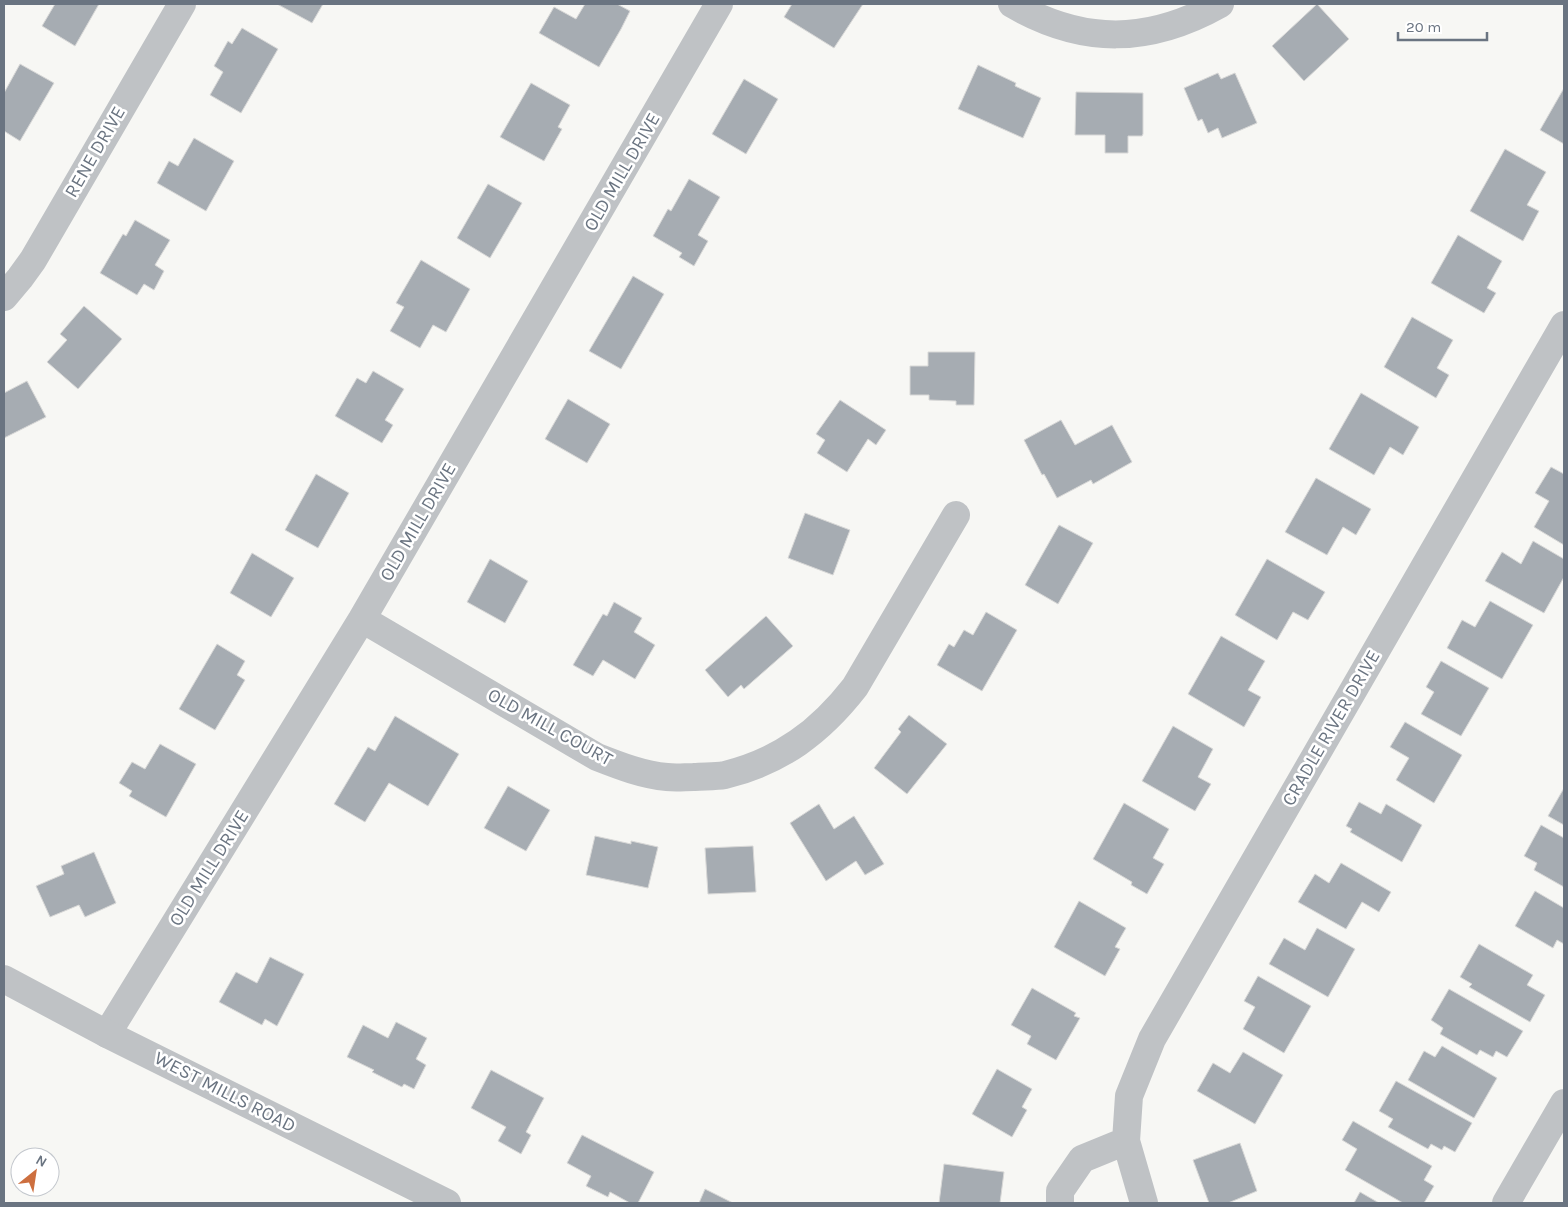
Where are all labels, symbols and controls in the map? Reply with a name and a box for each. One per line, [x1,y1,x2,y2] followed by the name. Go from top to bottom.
[1398,10,1487,42] scale bar
[1406,18,1441,36] text: 20 m
[60,103,130,201] street label: RENE DRIVE
[579,109,665,235] street label: OLD MILL DRIVE
[375,459,461,585] street label: OLD MILL DRIVE
[1277,646,1385,810] street label: CRADLE RIVER DRIVE
[484,684,617,771] street label: OLD MILL COURT
[164,806,254,930] street label: OLD MILL DRIVE
[151,1047,299,1137] street label: WEST MILLS ROAD
[10,1147,60,1197] north arrow
[33,1151,50,1171] text: N

